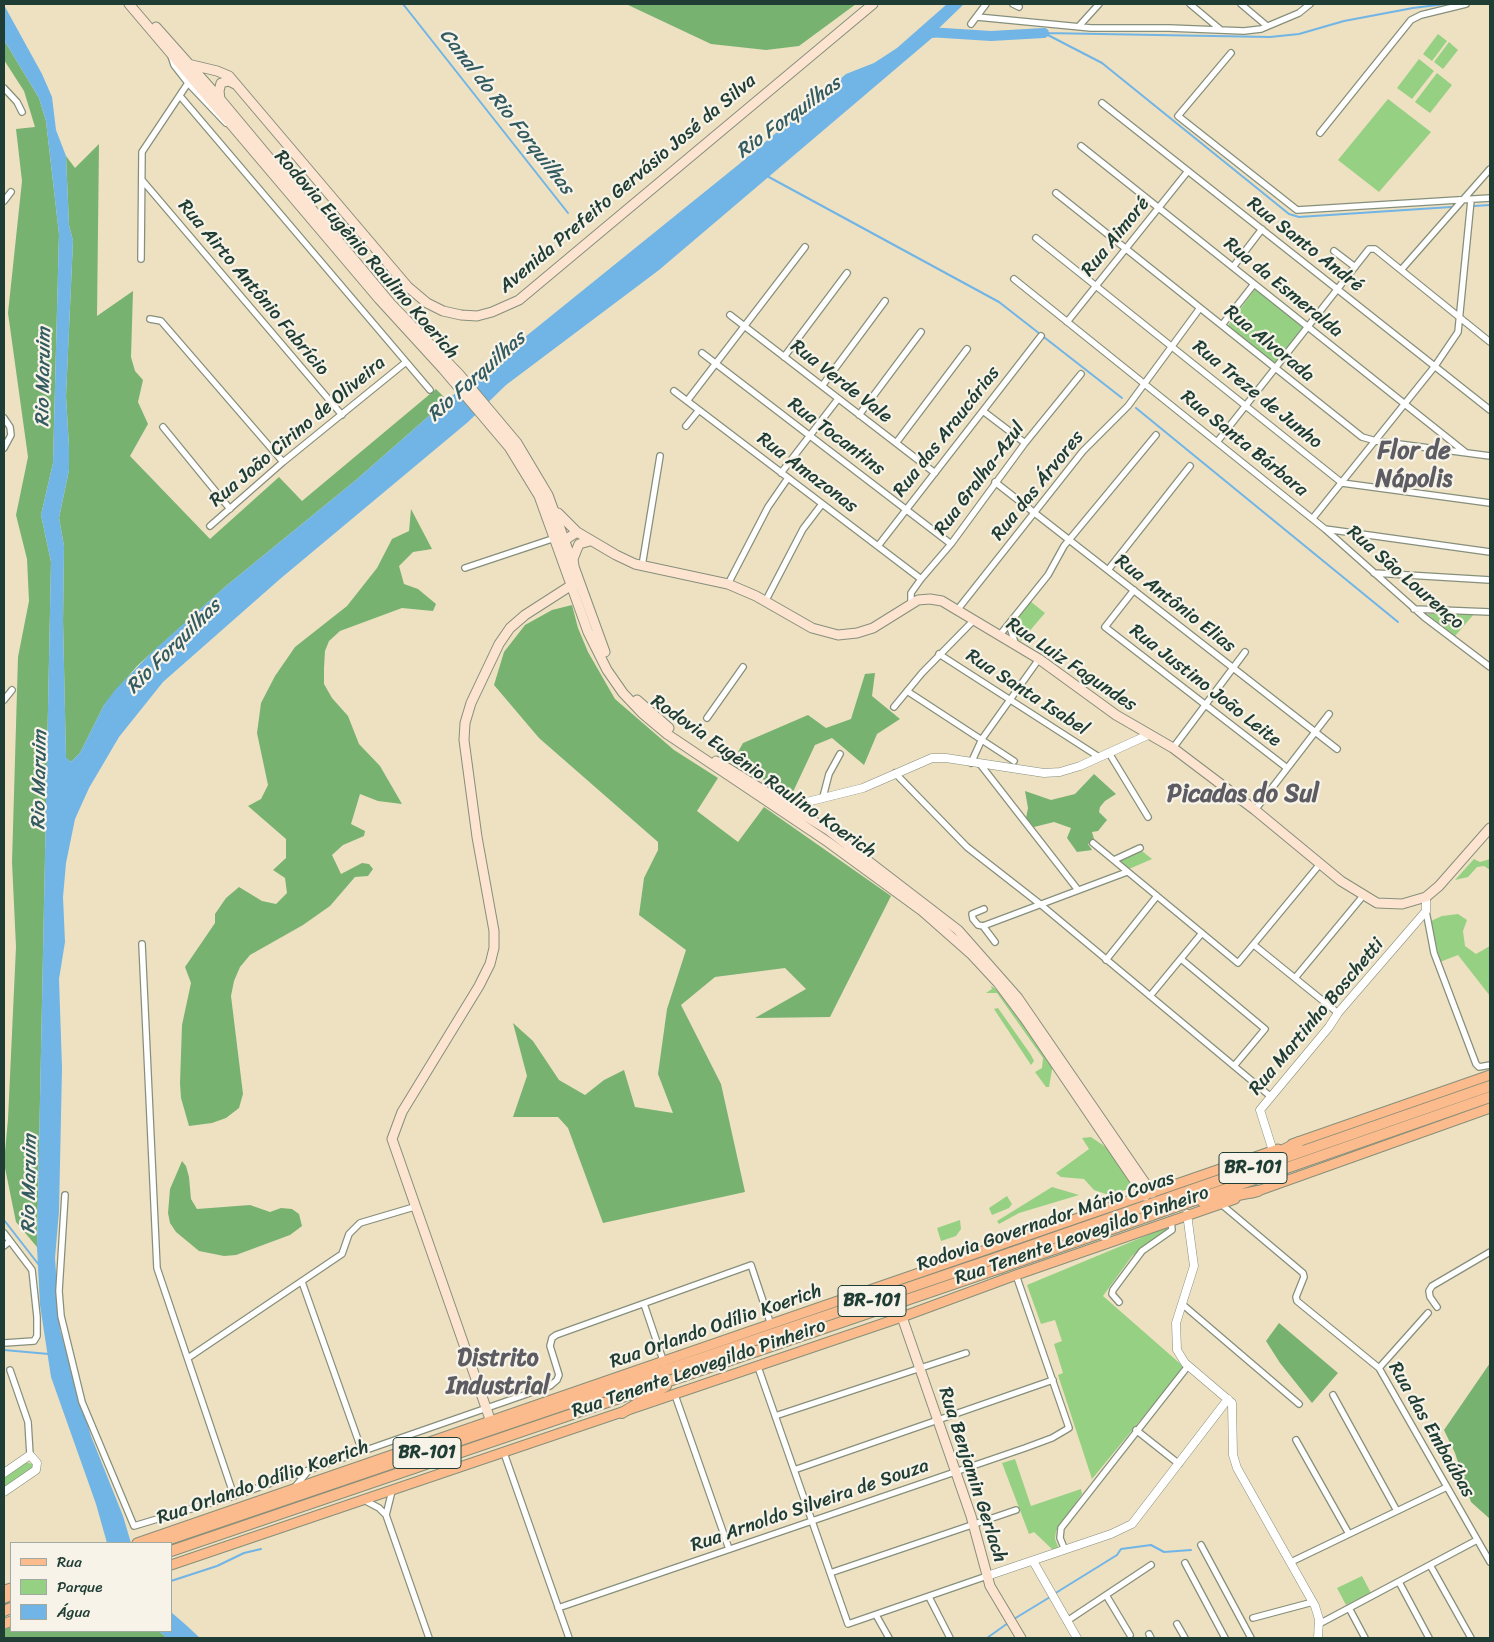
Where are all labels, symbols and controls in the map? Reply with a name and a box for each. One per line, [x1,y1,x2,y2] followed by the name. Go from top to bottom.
[434,24,578,200] water label: Canal do Rio Forquilhas
[495,70,761,298] street label: Avenida Prefeito Gervásio José da Silva
[732,72,846,164] water label: Rio Forquilhas
[269,146,463,364] street label: Rodovia Eugênio Raulino Koerich
[1077,193,1155,281] street label: Rua Aimoré
[1242,193,1368,297] street label: Rua Santo André
[173,195,333,381] street label: Rua Airto Antônio Fabrício
[1219,233,1347,343] street label: Rua da Esmeralda
[1219,301,1319,387] street label: Rua Alvorada
[31,327,57,427] water label: Rio Maruim
[423,327,531,427] water label: Rio Forquilhas
[786,335,896,429] street label: Rua Verde Vale
[1188,336,1326,454] street label: Rua Treze de Junho
[205,352,391,512] street label: Rua João Cirino de Oliveira
[889,362,1005,502] street label: Rua das Araucárias
[1176,386,1312,502] street label: Rua Santa Bárbara
[783,393,889,481] street label: Rua Tocantins
[930,418,1030,540] street label: Rua Gralha-Azul
[987,427,1089,545] street label: Rua das Árvores
[752,428,862,518] street label: Rua Amazonas
[1376,438,1452,494] district label: Flor de Nápolis
[1342,521,1468,635] street label: Rua São Lourenço
[1110,550,1240,658] street label: Rua Antônio Elias
[122,595,226,699] water label: Rio Forquilhas
[1002,613,1140,717] street label: Rua Luiz Fagundes
[1125,620,1285,752] street label: Rua Justino João Leite
[961,645,1093,741] street label: Rua Santa Isabel
[646,690,880,864] street label: Rodovia Eugênio Raulino Koerich
[27,730,53,830] water label: Rio Maruim
[1167,781,1319,809] district label: Picadas do Sul
[1245,934,1389,1100] street label: Rua Martinho Boschetti
[17,1134,43,1234] water label: Rio Maruim
[1219,1152,1287,1184] road number: BR-101
[914,1167,1178,1277] street label: Rodovia Governador Mário Covas
[952,1182,1212,1290] street label: Rua Tenente Leovegildo Pinheiro
[607,1280,825,1374] street label: Rua Orlando Odílio Koerich
[838,1285,906,1316] road number: BR-101
[569,1315,829,1423] street label: Rua Tenente Leovegildo Pinheiro
[446,1345,550,1401] district label: Distrito Industrial
[1383,1358,1479,1502] street label: Rua das Embaúbas
[933,1385,1011,1565] street label: Rua Benjamin Gerlach
[154,1436,372,1530] street label: Rua Orlando Odílio Koerich
[393,1438,461,1469] road number: BR-101
[688,1455,932,1557] street label: Rua Arnoldo Silveira de Souza
[10,1542,172,1632] legend
[57,1549,82,1575] text: Rua
[57,1574,102,1600] text: Parque
[57,1599,90,1625] text: Água

